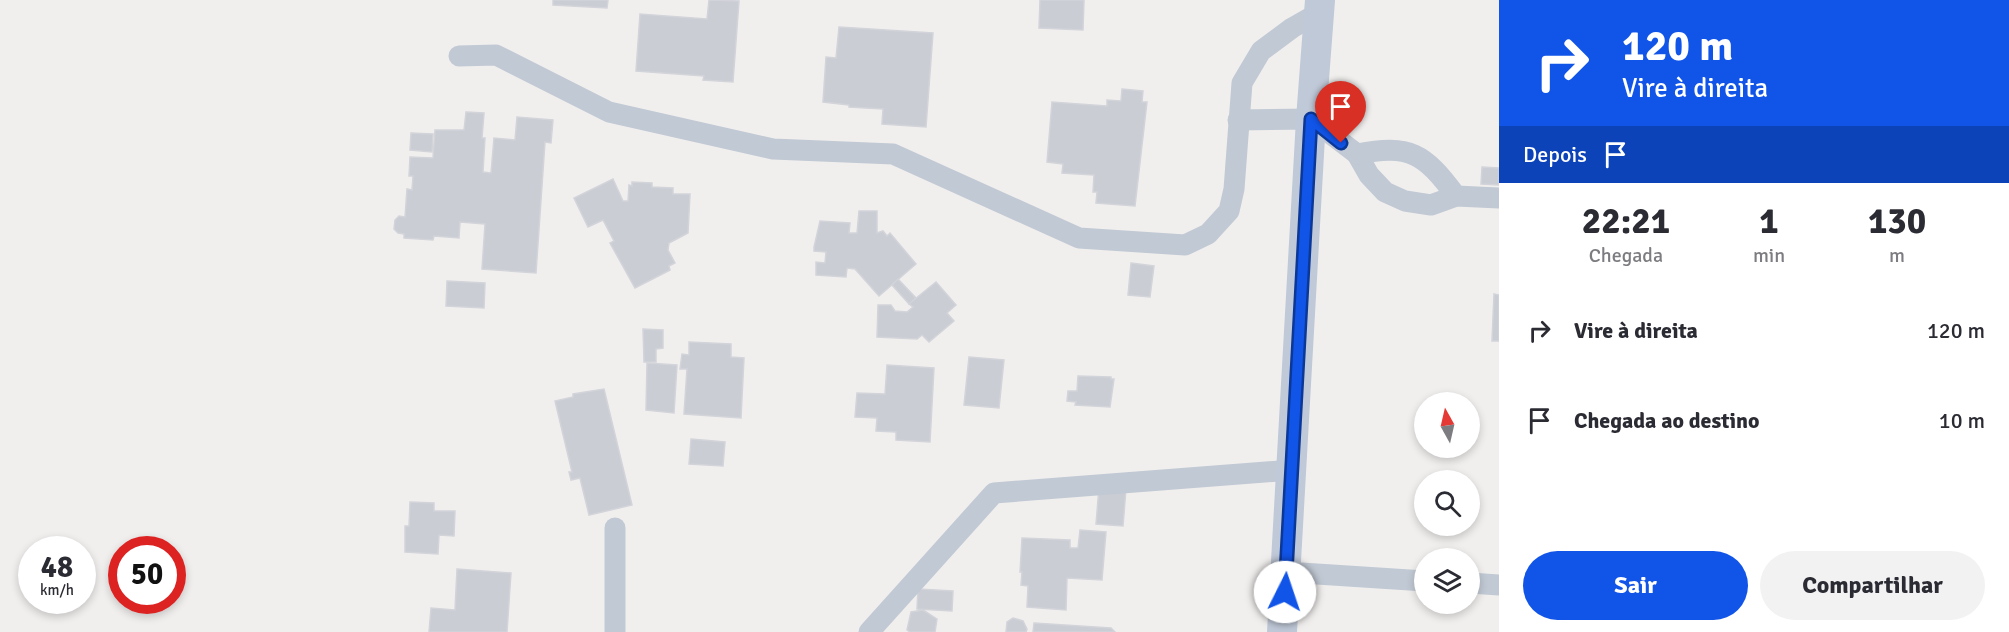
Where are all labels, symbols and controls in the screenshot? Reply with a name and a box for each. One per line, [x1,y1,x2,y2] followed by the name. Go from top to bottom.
[1622,21,1733,72] text: 120 m
[1523,24,1601,102] icon: right
[1622,72,1768,105] text: Vire à direita
[1315,81,1366,143] pin
[1324,90,1357,123] icon: arrive
[1599,138,1632,171] icon: arrive
[1523,141,1587,168] text: Depois
[1582,199,1670,244] text: 22:21
[1759,199,1779,244] text: 1
[1868,199,1926,244] text: 130
[1589,243,1663,268] text: Chegada
[1753,243,1785,268] text: min
[1889,243,1905,268] text: m
[1523,314,1556,347] icon: right
[1574,317,1698,344] text: Vire à direita
[1927,317,1985,344] text: 120 m
[1414,392,1480,458] north arrow
[1414,392,1480,614] map controls
[1523,404,1556,437] icon: arrive
[1574,407,1760,434] text: Chegada ao destino
[1939,407,1985,434] text: 10 m
[1414,470,1480,536] button: search
[108,536,186,614] speed limit sign: 50
[1414,548,1480,614] button: layers
[41,549,73,586] text: 48
[1523,551,1748,620] button: Sair
[1760,551,1985,620] button: Compartilhar
[1253,560,1317,624] position arrow
[40,581,74,599] text: km/h

